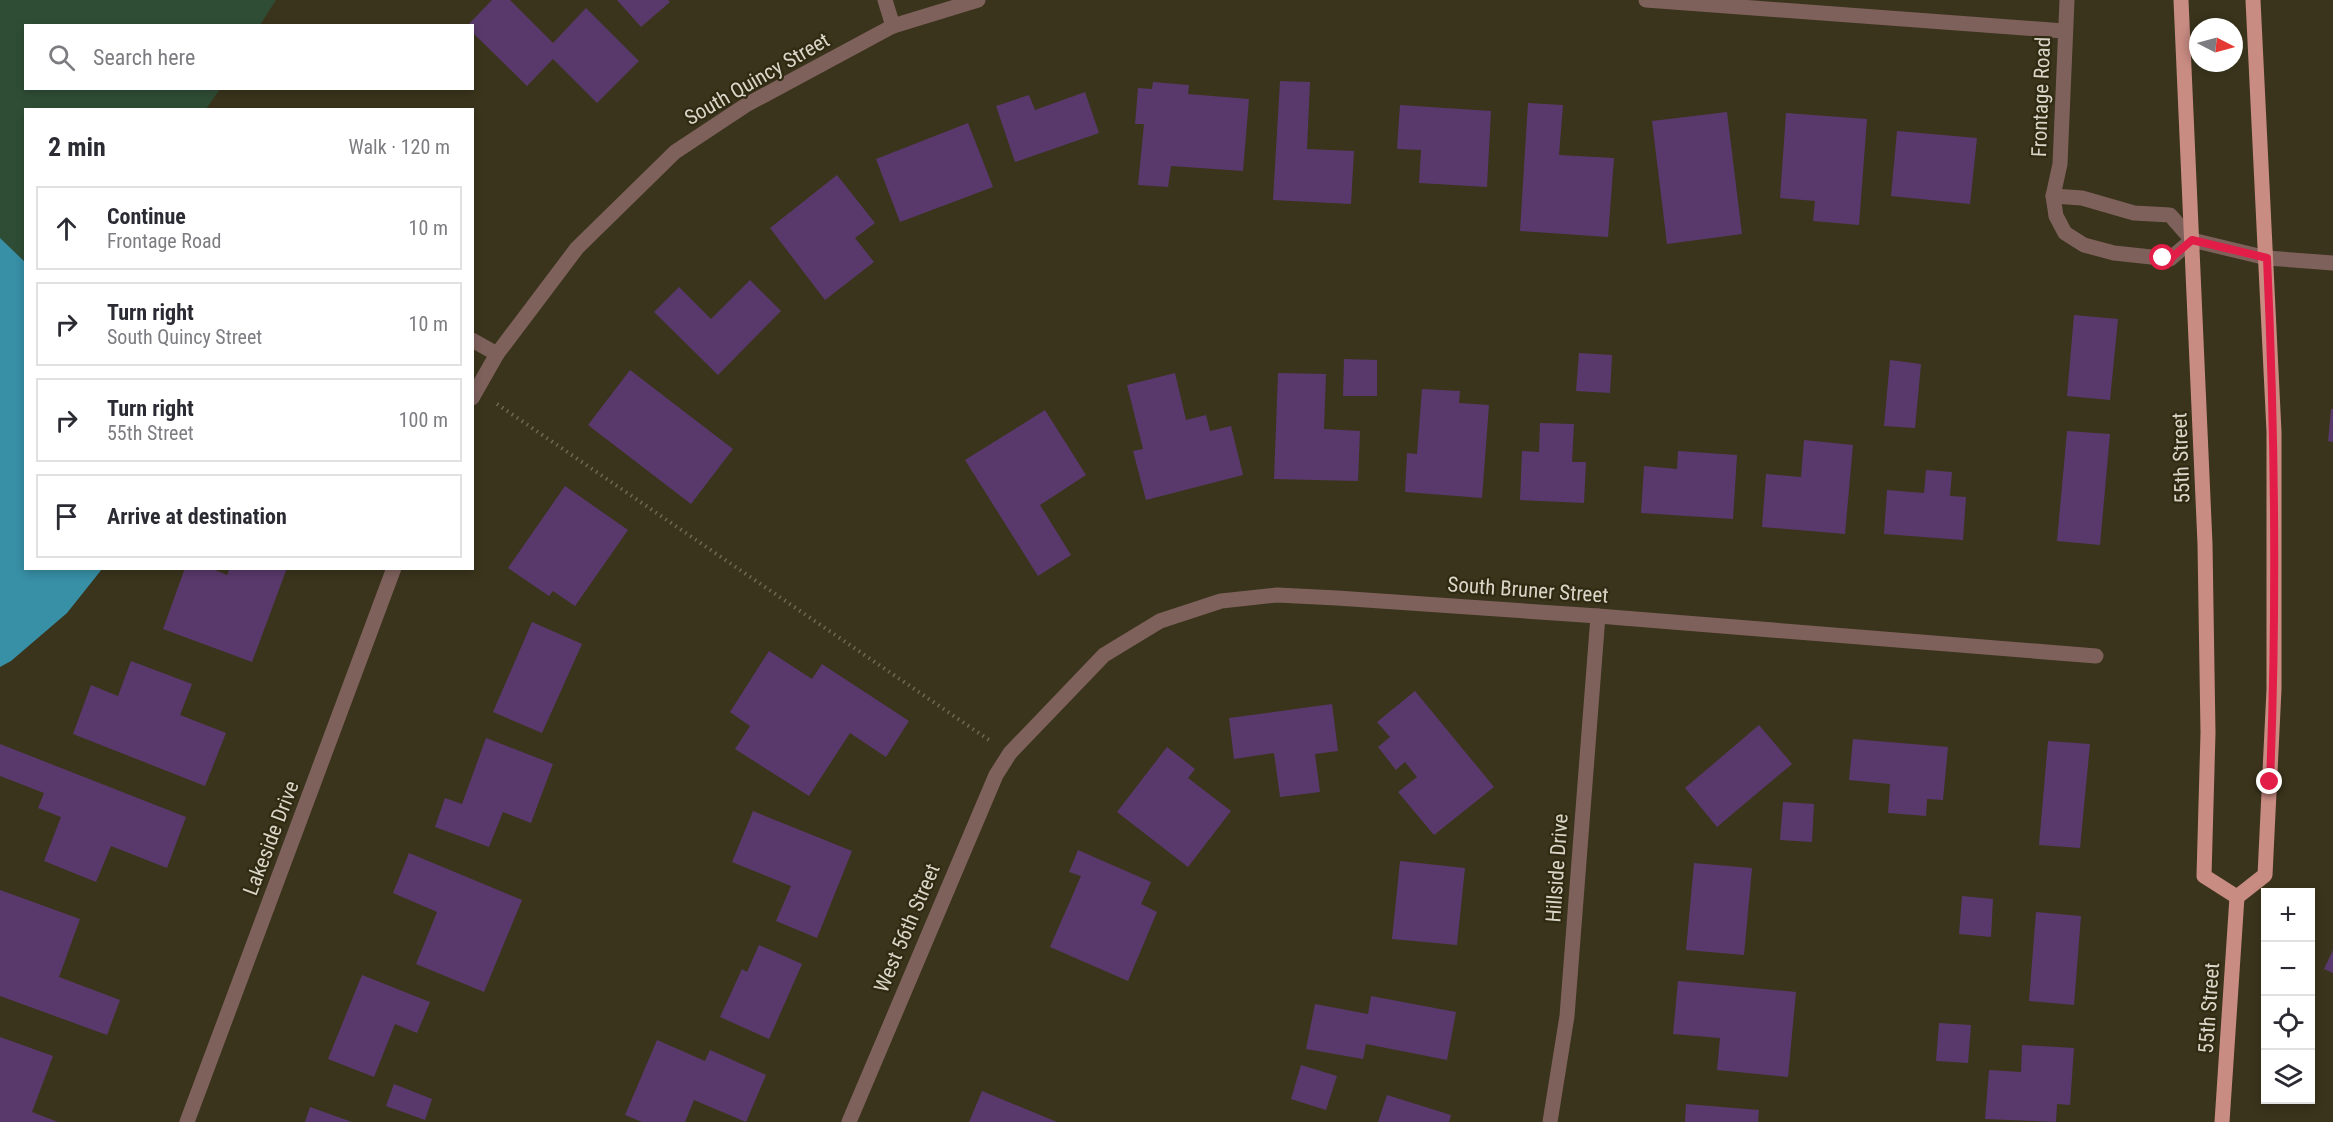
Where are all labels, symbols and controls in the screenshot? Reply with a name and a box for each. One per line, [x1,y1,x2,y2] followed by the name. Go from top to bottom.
[2189,18,2243,72] north arrow
[24,24,474,90] search box
[680,28,834,130] street label: South Quincy Street
[2027,37,2055,157] street label: Frontage Road
[45,41,78,74] icon: search
[93,45,195,70] text: Search here
[48,132,106,162] text: 2 min
[349,135,450,159] text: Walk · 120 m
[107,204,186,229] text: Continue
[50,212,83,245] icon: ahead
[409,216,448,240] text: 10 m
[107,229,221,253] text: Frontage Road
[2149,244,2175,270] route start
[107,300,194,325] text: Turn right
[50,308,83,341] icon: right
[409,312,448,336] text: 10 m
[107,325,262,349] text: South Quincy Street
[107,396,194,421] text: Turn right
[50,404,83,437] icon: right
[399,408,448,432] text: 100 m
[2167,412,2195,504] street label: 55th Street
[107,421,194,445] text: 55th Street
[50,500,83,533] icon: arrive
[107,504,287,529] text: Arrive at destination
[1447,572,1609,608] street label: South Bruner Street
[2256,768,2282,794] route end
[238,777,304,899] street label: Lakeside Drive
[1541,813,1573,923] street label: Hillside Drive
[869,860,945,996] street label: West 56th Street
[2261,888,2315,1104] map controls
[2261,888,2315,942] button: +
[2261,942,2315,996] button: −
[2194,962,2224,1054] street label: 55th Street
[2261,996,2315,1050] button: locate
[2261,1050,2315,1104] button: layers

